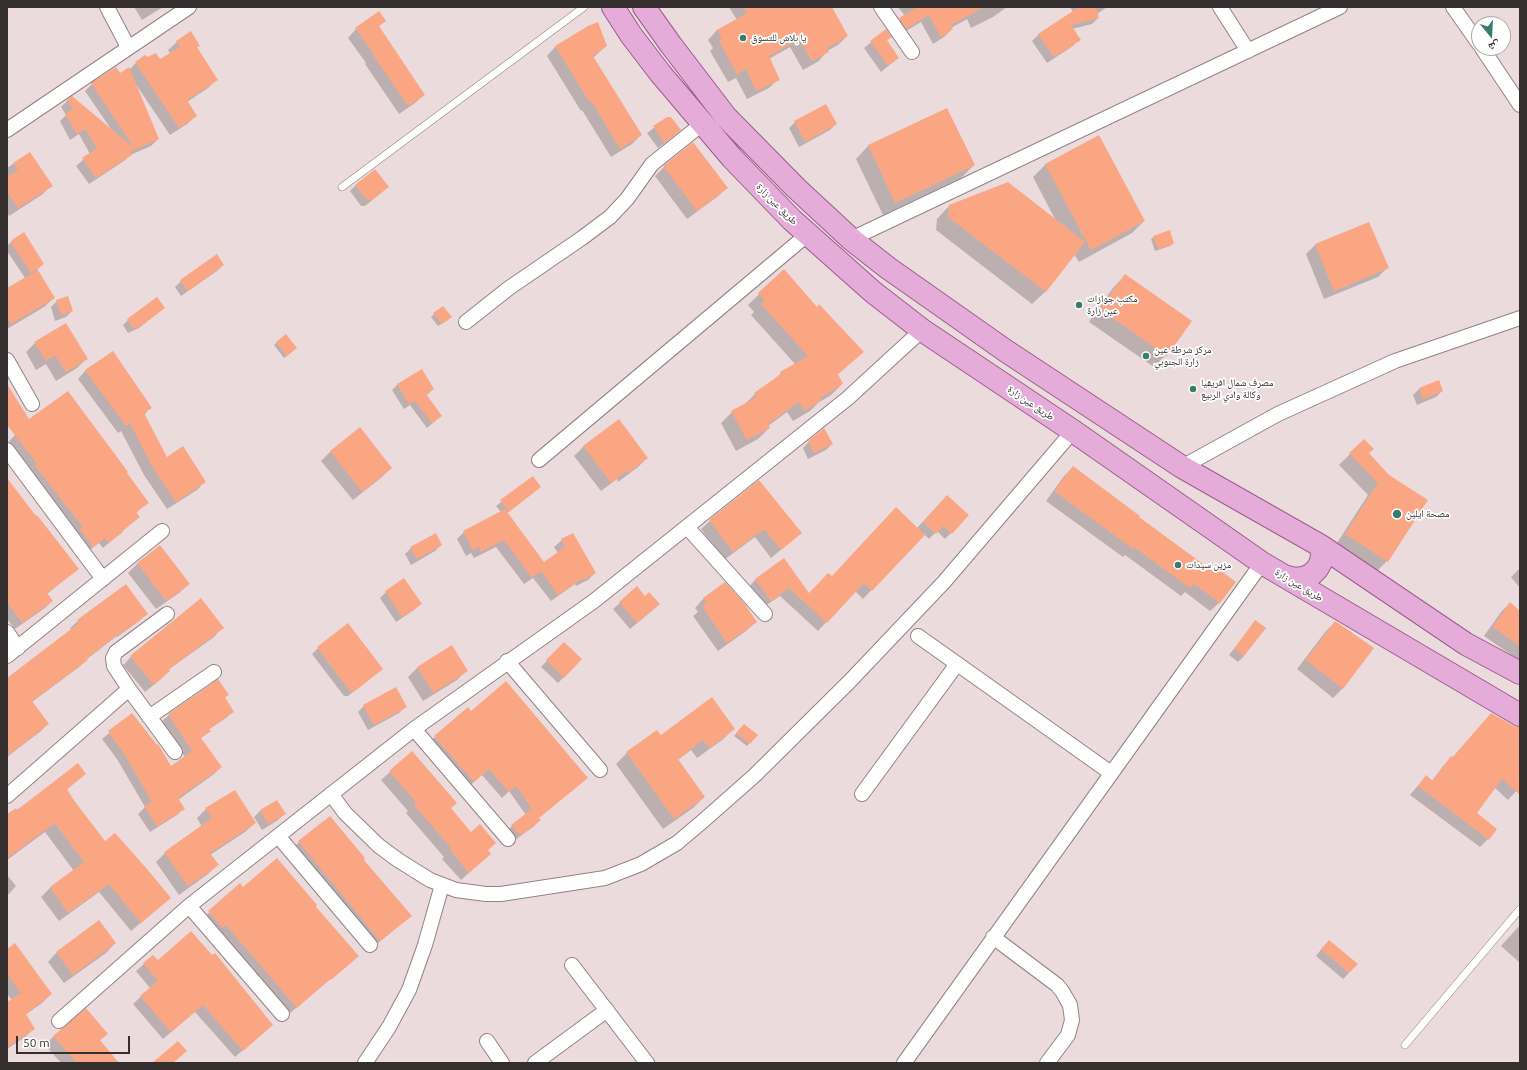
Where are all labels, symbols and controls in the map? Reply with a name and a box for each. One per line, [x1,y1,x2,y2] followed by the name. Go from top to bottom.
[1471,16,1511,56] north arrow
[751,32,806,44] place label: يا بلاش للتسوق
[738,33,748,43] marker: يا بلاش للتسوق
[1487,39,1502,54] text: ش
[754,181,800,227] street label: طريق عين زارة
[1087,293,1138,316] place label: مكتب جوازات عين زارة
[1074,300,1084,310] marker: مكتب جوازات عين زارة
[1154,344,1212,368] place label: مركز شرطة عين زارة الجنوبي
[1141,351,1151,361] marker: مركز شرطة عين زارة الجنوبي
[1201,377,1274,400] place label: مصرف شمال افريقيا وكالة وادي الربيع
[1005,383,1057,423] street label: طريق عين زارة
[1188,384,1198,394] marker: مصرف شمال افريقيا وكالة وادي الربيع
[1391,508,1403,520] marker: مصحة ايلين
[1406,508,1450,520] place label: مصحة ايلين
[1186,559,1231,571] place label: مزين سيدات
[1173,560,1183,570] marker: مزين سيدات
[1273,566,1325,604] street label: طريق عين زارة
[18,1028,132,1054] scale bar
[23,1036,50,1049] text: 50 m

